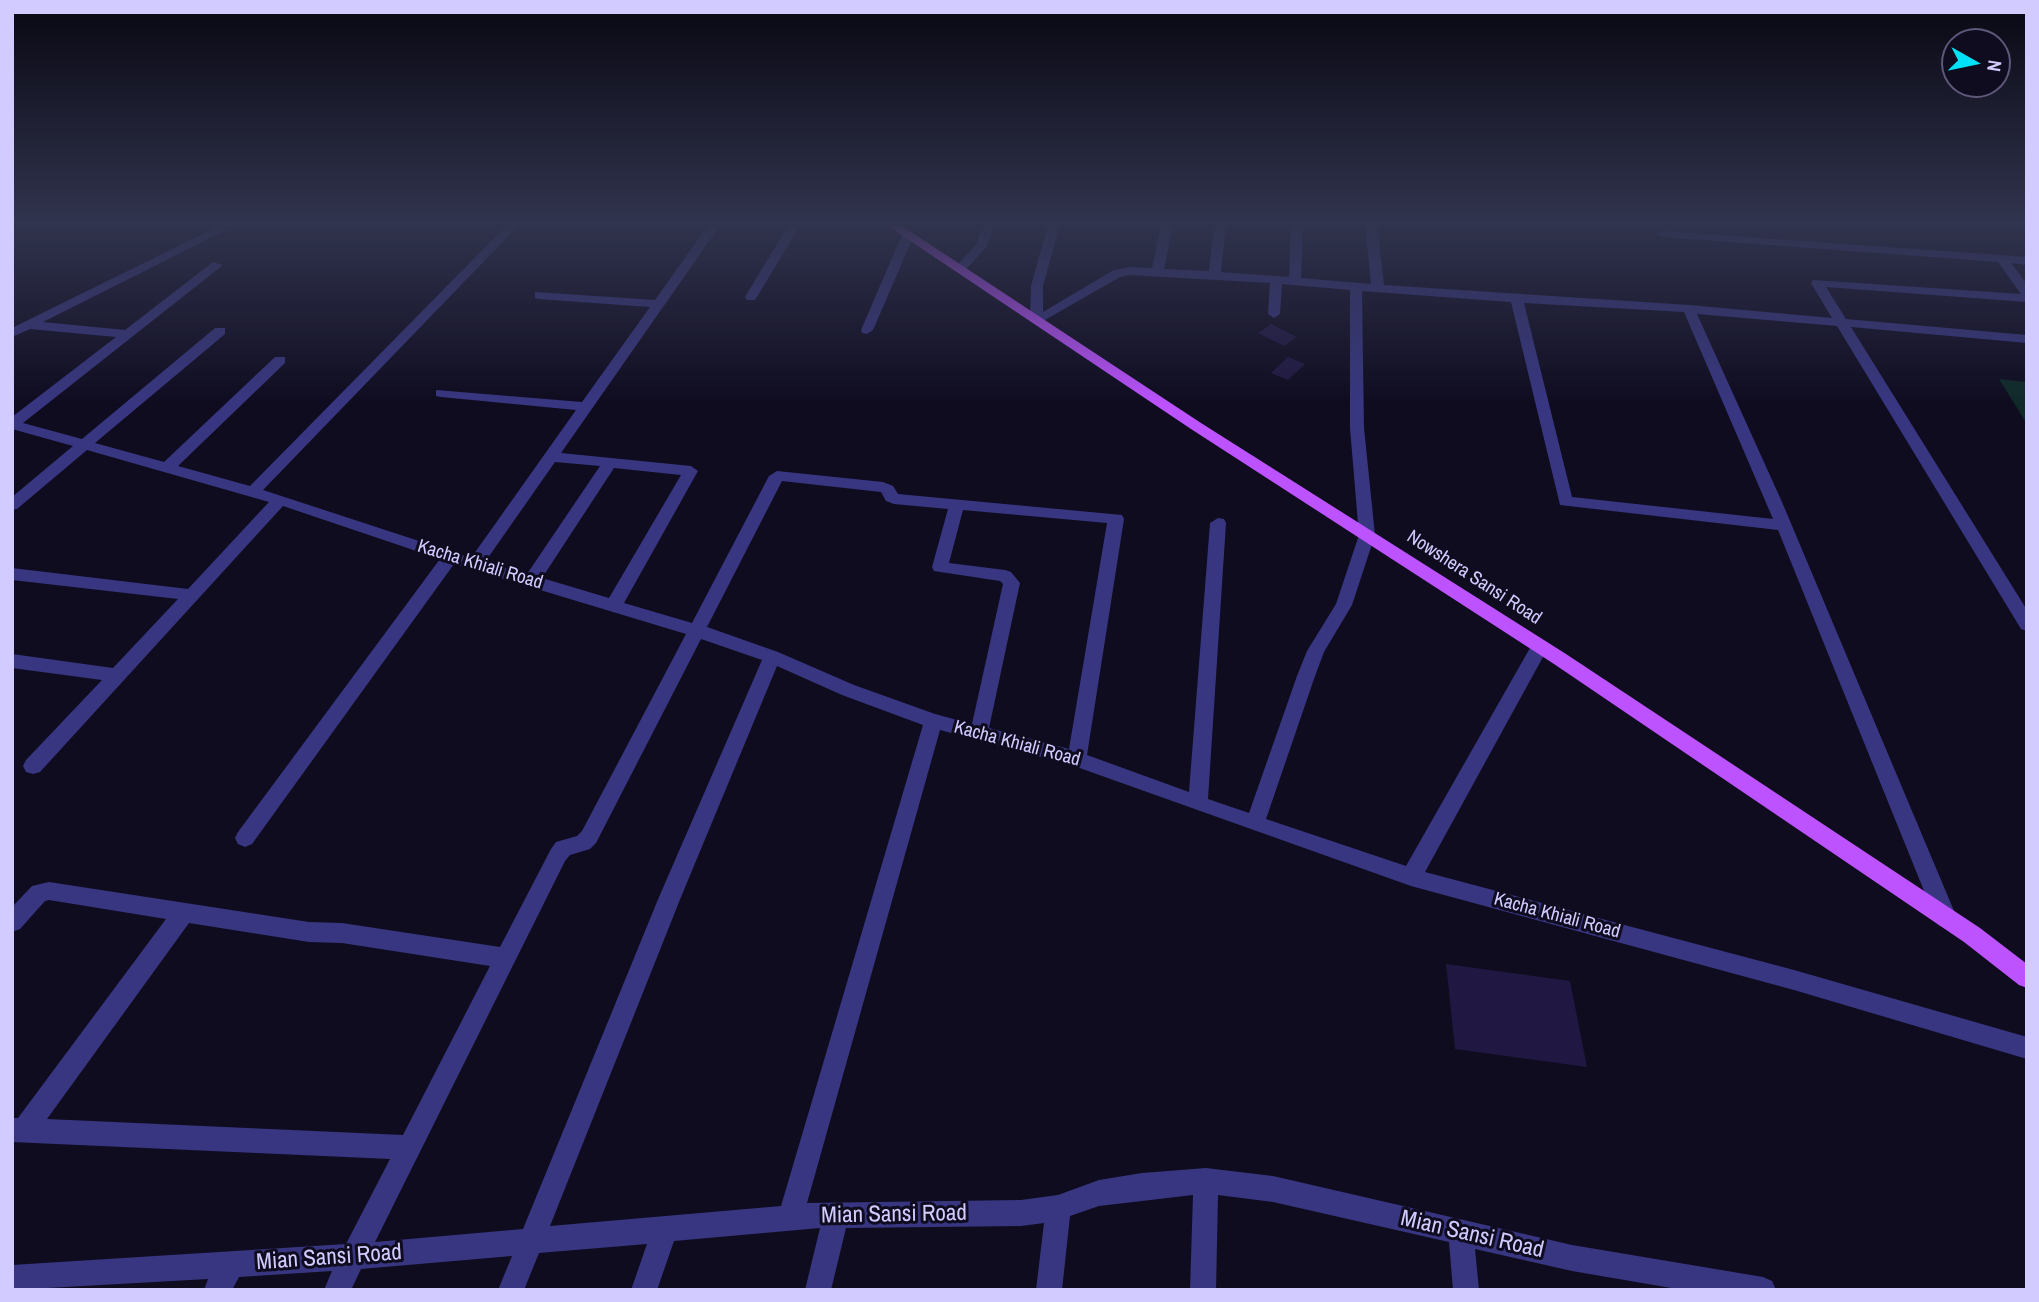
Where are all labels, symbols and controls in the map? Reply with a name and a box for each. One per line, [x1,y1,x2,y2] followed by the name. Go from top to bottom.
[1941,28,2011,98] north arrow
[1981,58,2008,74] text: N
[1402,526,1546,630] street label: Nowshera Sansi Road
[415,535,545,595] street label: Kacha Khiali Road
[951,716,1083,772] street label: Kacha Khiali Road
[1491,888,1623,944] street label: Kacha Khiali Road
[821,1200,967,1230] street label: Mian Sansi Road
[1398,1205,1546,1265] street label: Mian Sansi Road
[255,1239,403,1277] street label: Mian Sansi Road

